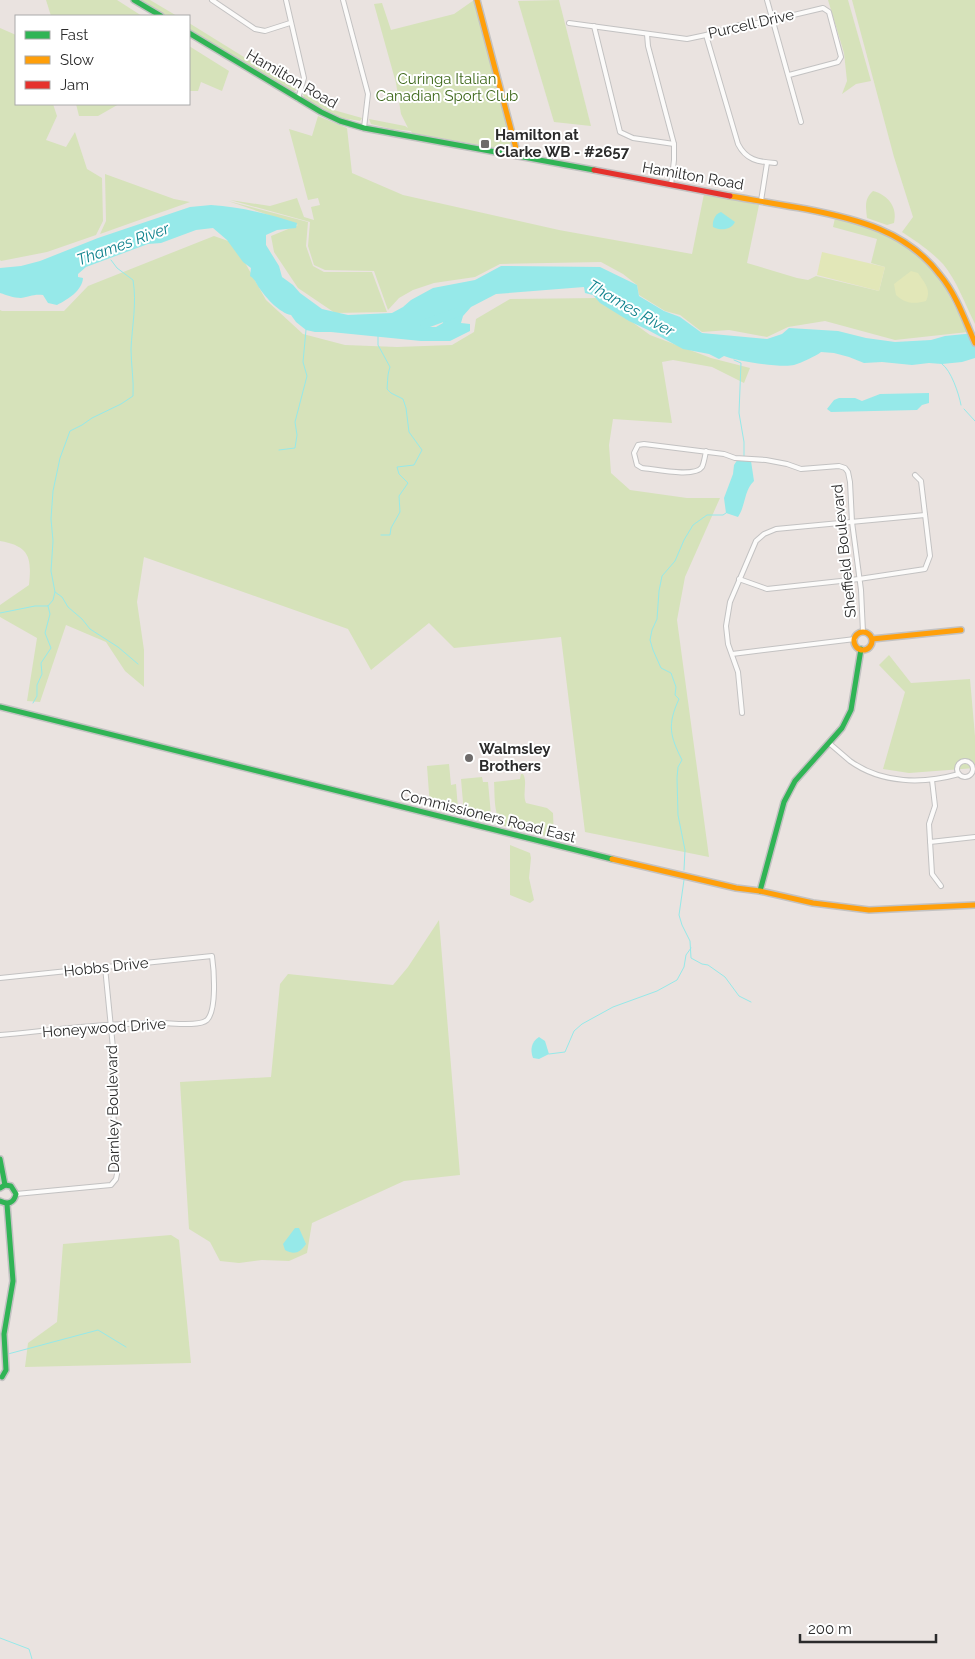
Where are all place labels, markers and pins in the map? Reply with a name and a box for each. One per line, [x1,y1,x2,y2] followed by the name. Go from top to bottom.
[495,126,630,161] place label: Hamilton at Clarke WB - #2657
[479,138,491,150] marker: Hamilton at Clarke WB - #2657
[479,740,551,775] place label: Walmsley Brothers
[463,752,475,764] marker: Walmsley Brothers

